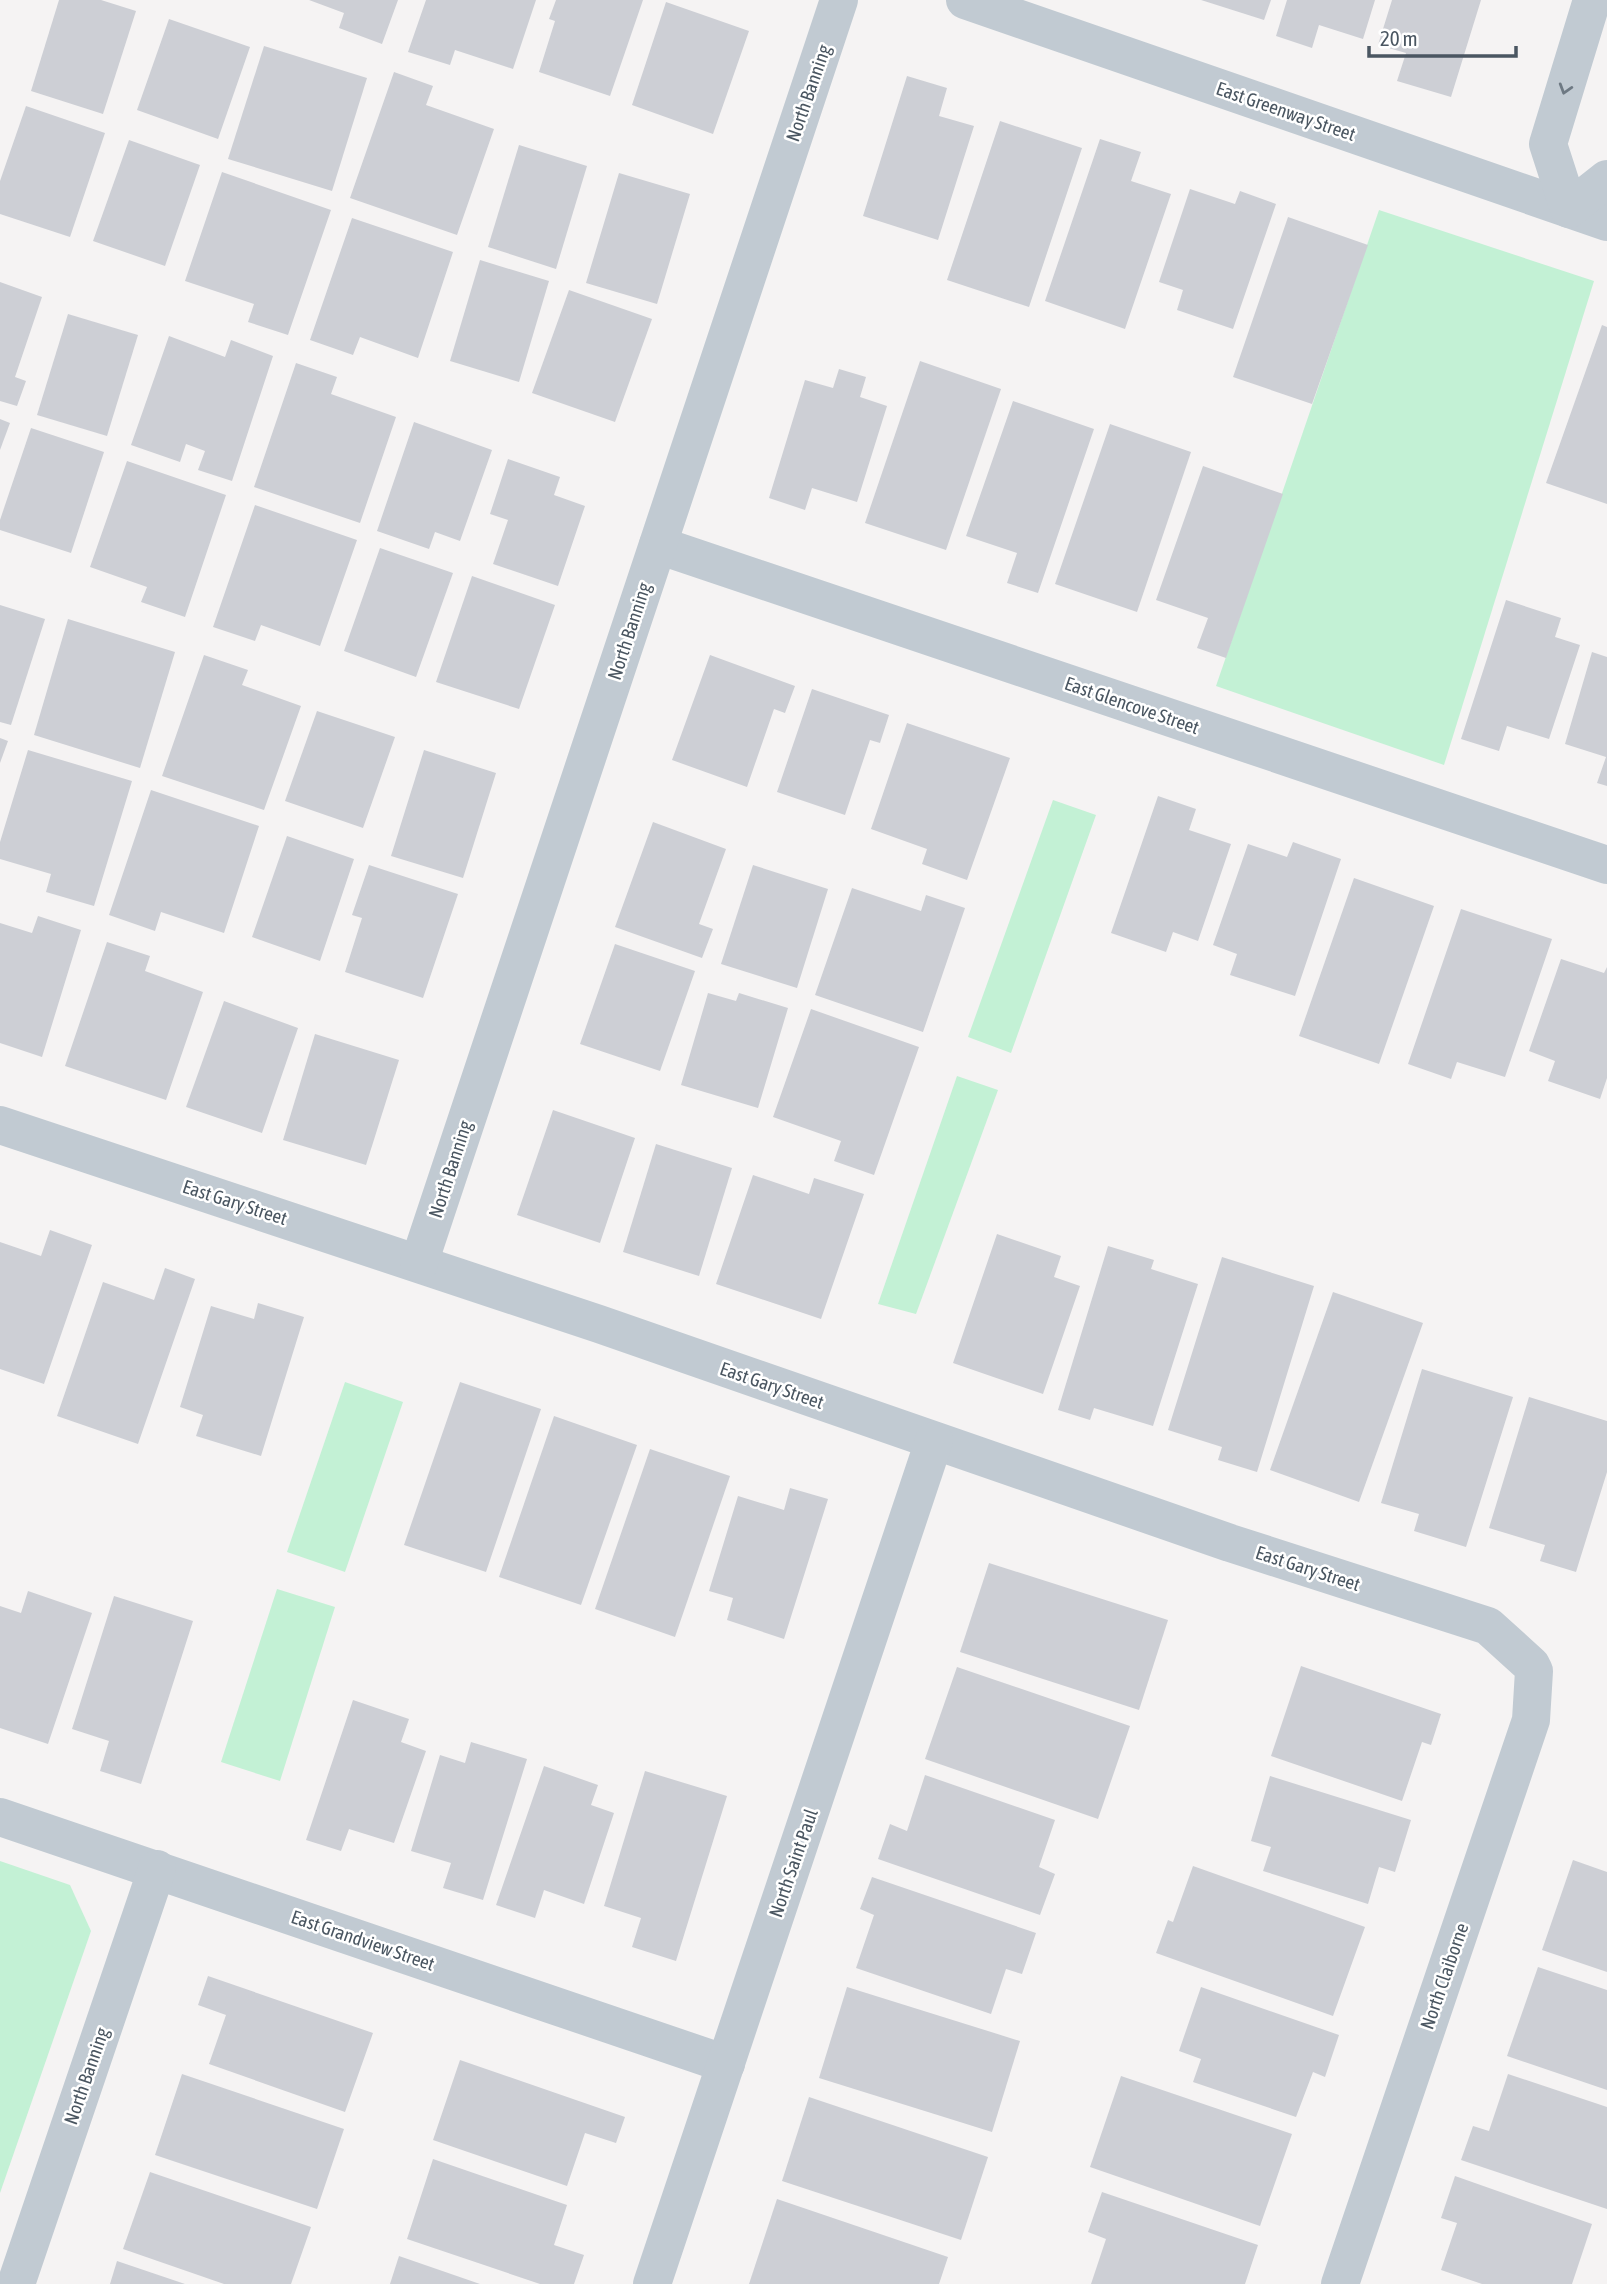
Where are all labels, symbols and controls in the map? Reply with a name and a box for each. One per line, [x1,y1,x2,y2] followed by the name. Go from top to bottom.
[1369,14,1516,58] scale bar
[1380,26,1418,50] text: 20 m
[781,41,835,144] street label: North Banning
[1213,77,1359,145] street label: East Greenway Street
[1558,82,1573,94] one-way arrow
[603,579,655,682] street label: North Banning
[1062,672,1202,738] street label: East Glencove Street
[424,1117,476,1220] street label: North Banning
[180,1175,290,1229] street label: East Gary Street
[717,1357,827,1413] street label: East Gary Street
[1253,1541,1363,1595] street label: East Gary Street
[764,1806,822,1920] street label: North Saint Paul
[288,1905,438,1975] street label: East Grandview Street
[1416,1920,1472,2032] street label: North Claiborne
[59,2024,113,2127] street label: North Banning

